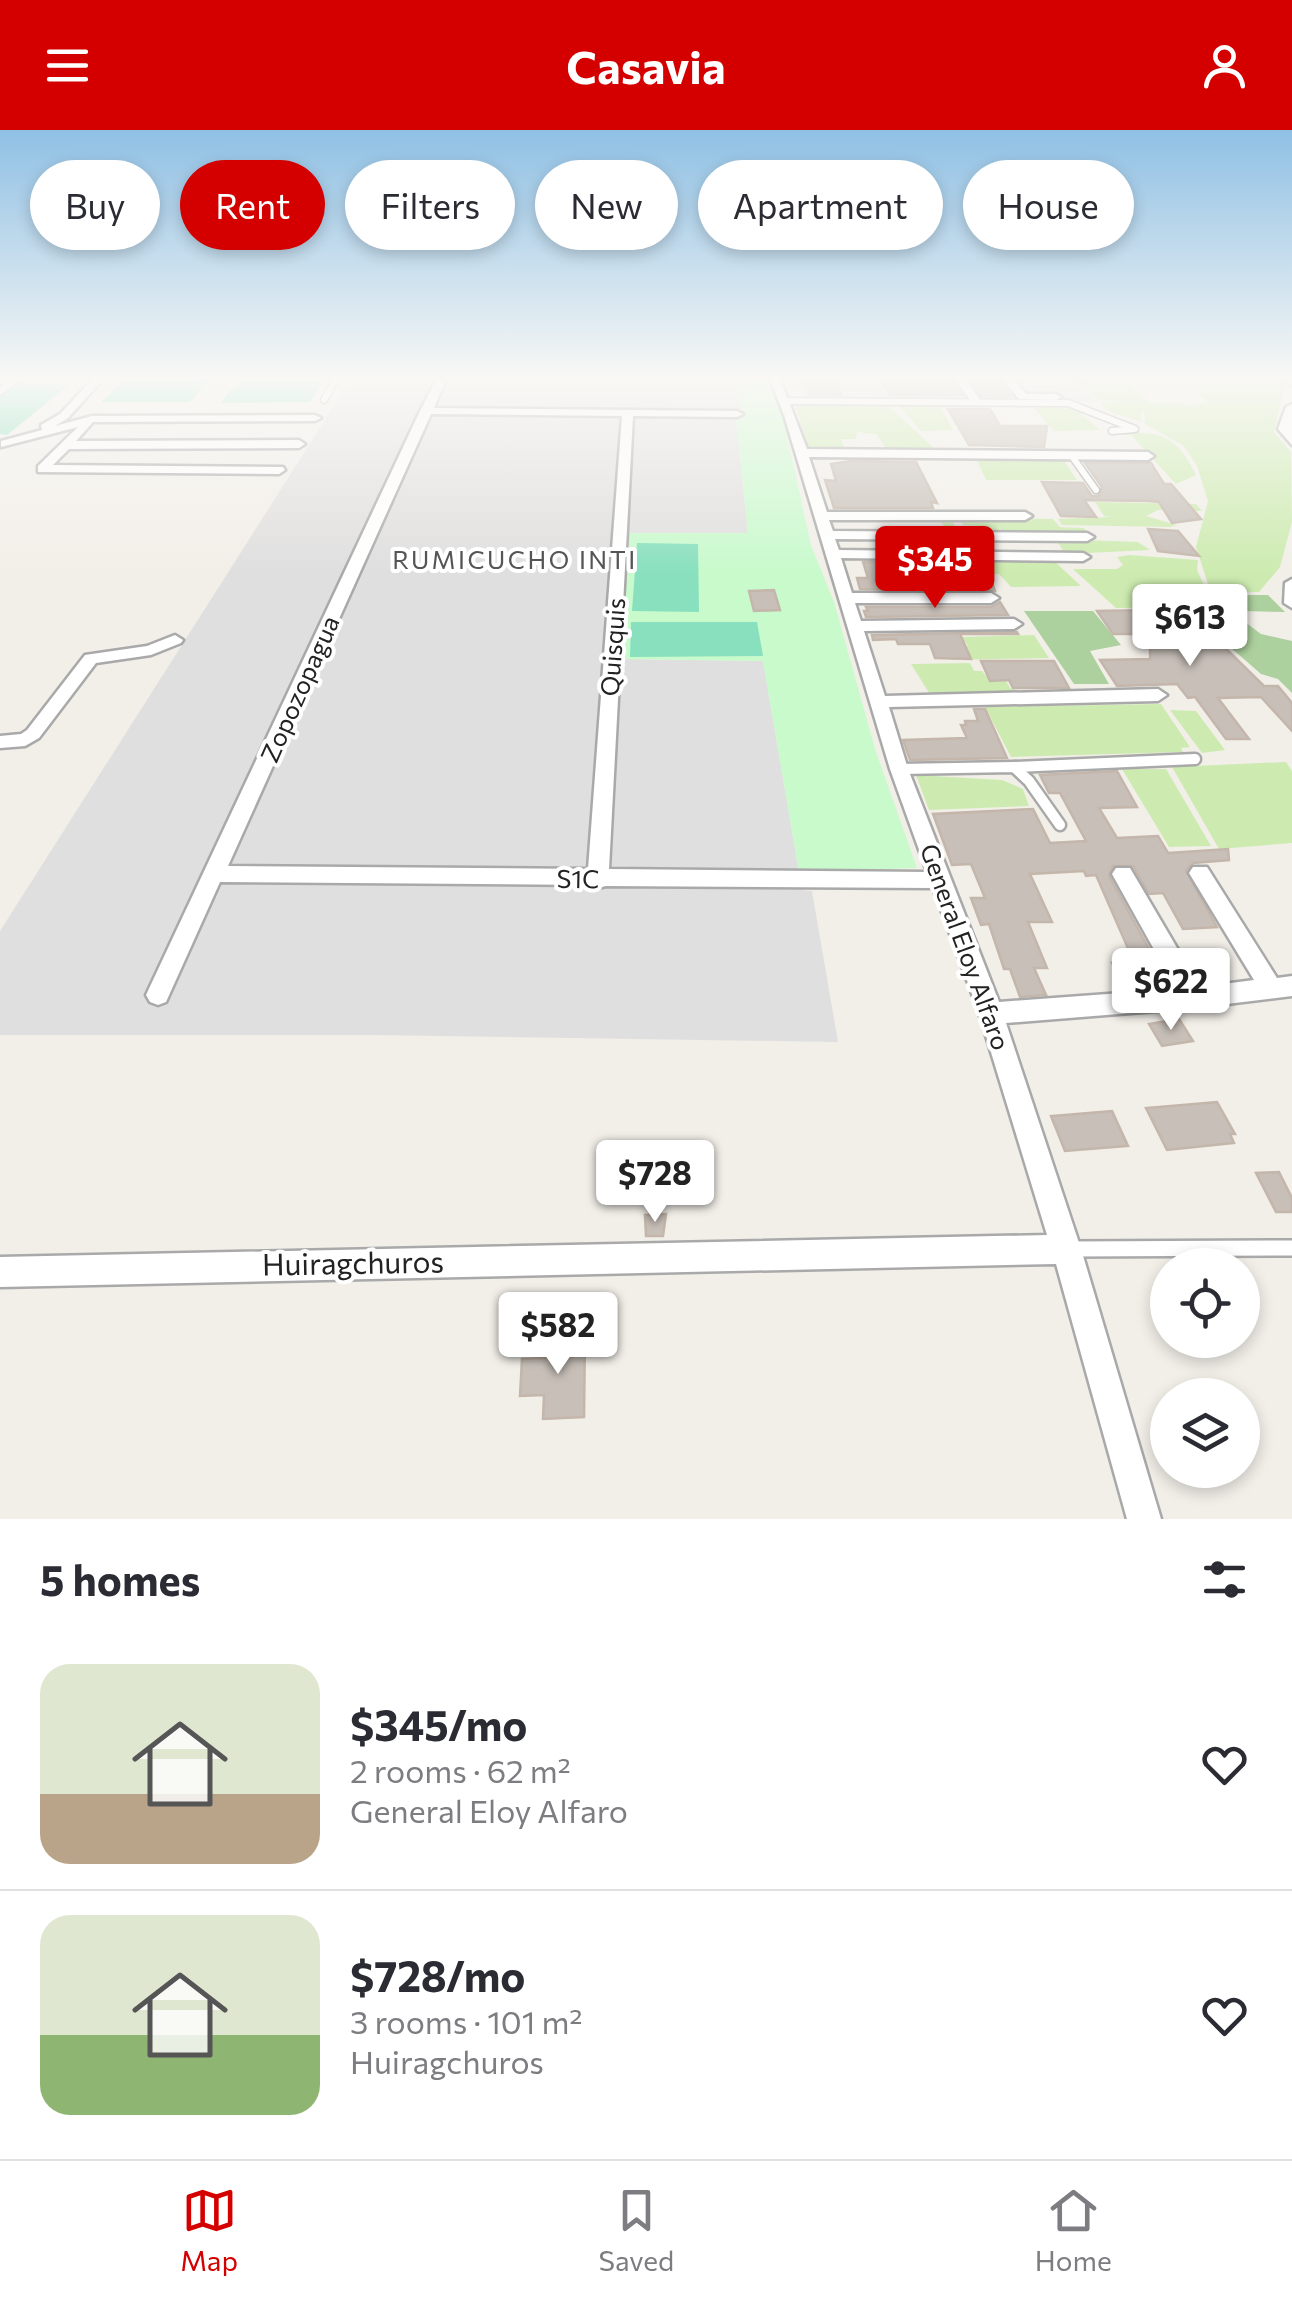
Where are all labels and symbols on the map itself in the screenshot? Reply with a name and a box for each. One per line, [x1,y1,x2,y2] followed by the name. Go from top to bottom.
[876,526,994,611] pin: $345
[392,544,638,574] district label: RUMICUCHO INTI
[1131,584,1249,669] pin: $613
[594,597,630,697] street label: Quisquis
[253,611,345,767] street label: Zopozopagua
[915,839,1017,1054] street label: General Eloy Alfaro
[557,863,600,893] street label: S1C
[1112,948,1230,1033] pin: $622
[596,1140,714,1225] pin: $728
[262,1241,444,1282] street label: Huiragchuros
[499,1292,617,1377] pin: $582

